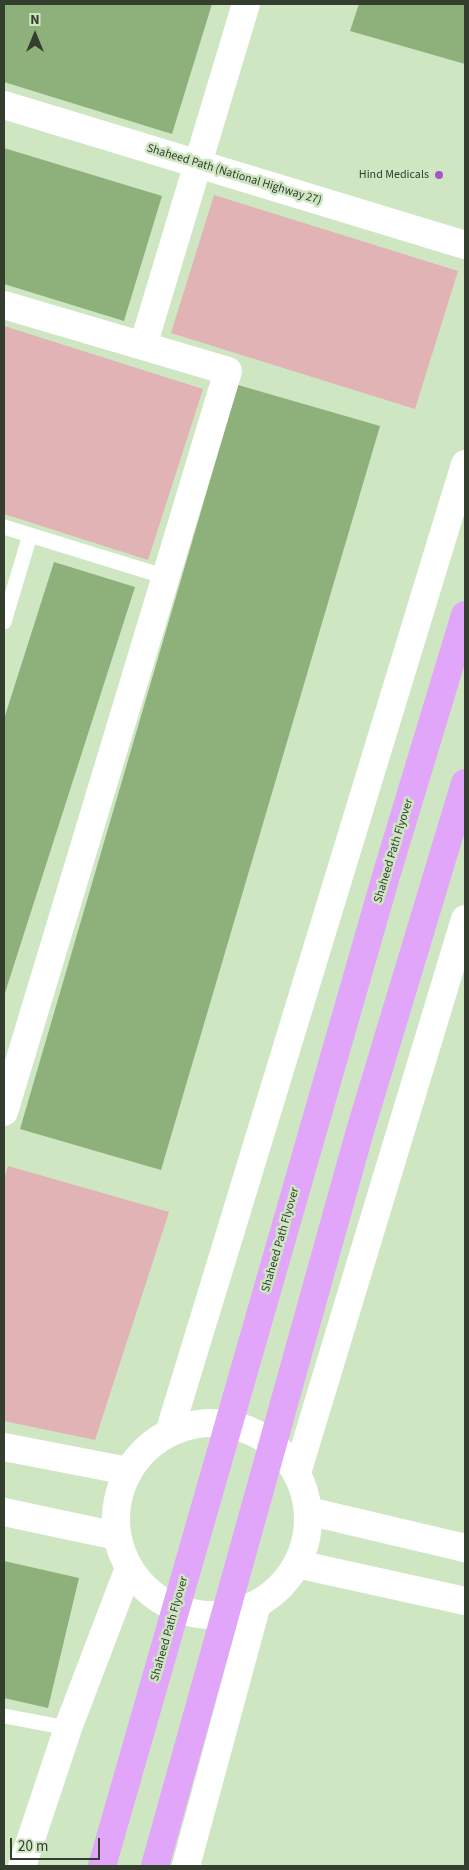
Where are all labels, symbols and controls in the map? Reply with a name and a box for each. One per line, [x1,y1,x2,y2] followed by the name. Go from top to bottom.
[10,10,60,60] north arrow
[30,10,40,30] text: N
[145,142,323,208] street label: Shaheed Path (National Highway 27)
[359,168,429,182] place label: Hind Medicals
[433,169,445,181] marker: Hind Medicals
[371,797,417,905] street label: Shaheed Path Flyover
[259,1186,303,1294] street label: Shaheed Path Flyover
[148,1575,192,1683] street label: Shaheed Path Flyover
[12,1828,102,1860] scale bar
[18,1836,48,1857] text: 20 m

